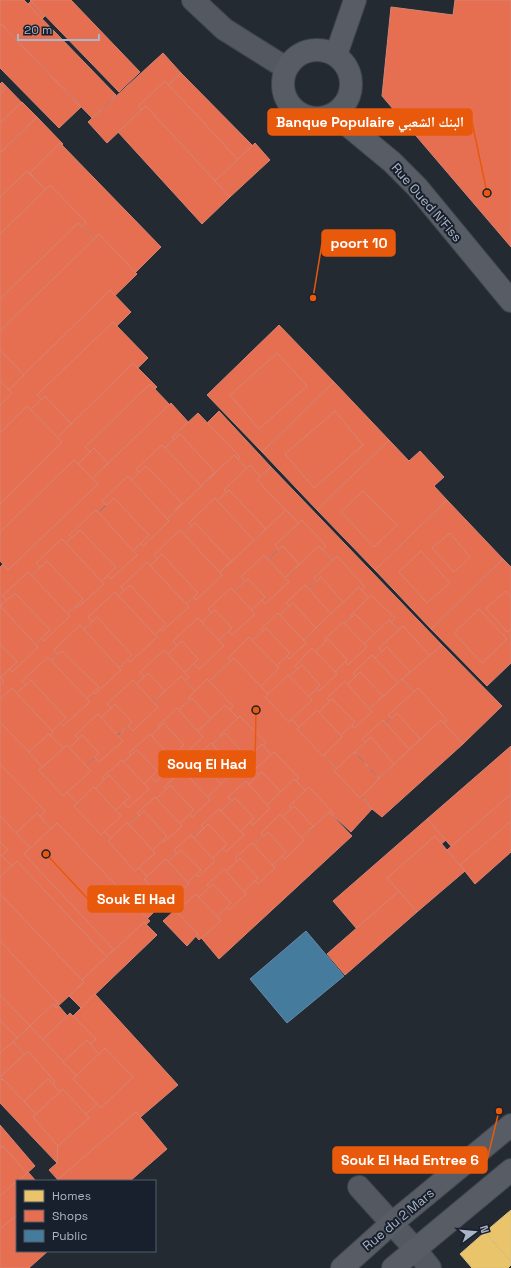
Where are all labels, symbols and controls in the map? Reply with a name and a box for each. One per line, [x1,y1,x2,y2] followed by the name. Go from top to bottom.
[18,16,99,42] scale bar
[24,22,52,38] text: 20 m
[268,109,472,135] callout: Banque Populaire البنك الشعبي
[276,113,464,133] text: Banque Populaire البنك الشعبي
[388,159,466,245] street label: Rue Oued N'Fiss
[322,230,395,256] callout: poort 10
[331,234,387,252] text: poort 10
[159,751,255,777] callout: Souq El Had
[167,755,247,773] text: Souq El Had
[88,886,183,912] callout: Souk El Had
[97,890,175,908] text: Souk El Had
[333,1147,487,1173] callout: Souk El Had Entree 6
[341,1151,479,1169] text: Souk El Had Entree 6
[16,1180,156,1252] legend
[359,1184,438,1254] street label: Rue du 2 Mars
[52,1188,91,1204] text: Homes
[52,1208,88,1224] text: Shops
[455,1212,495,1252] north arrow
[477,1224,492,1235] text: N
[52,1228,87,1244] text: Public

